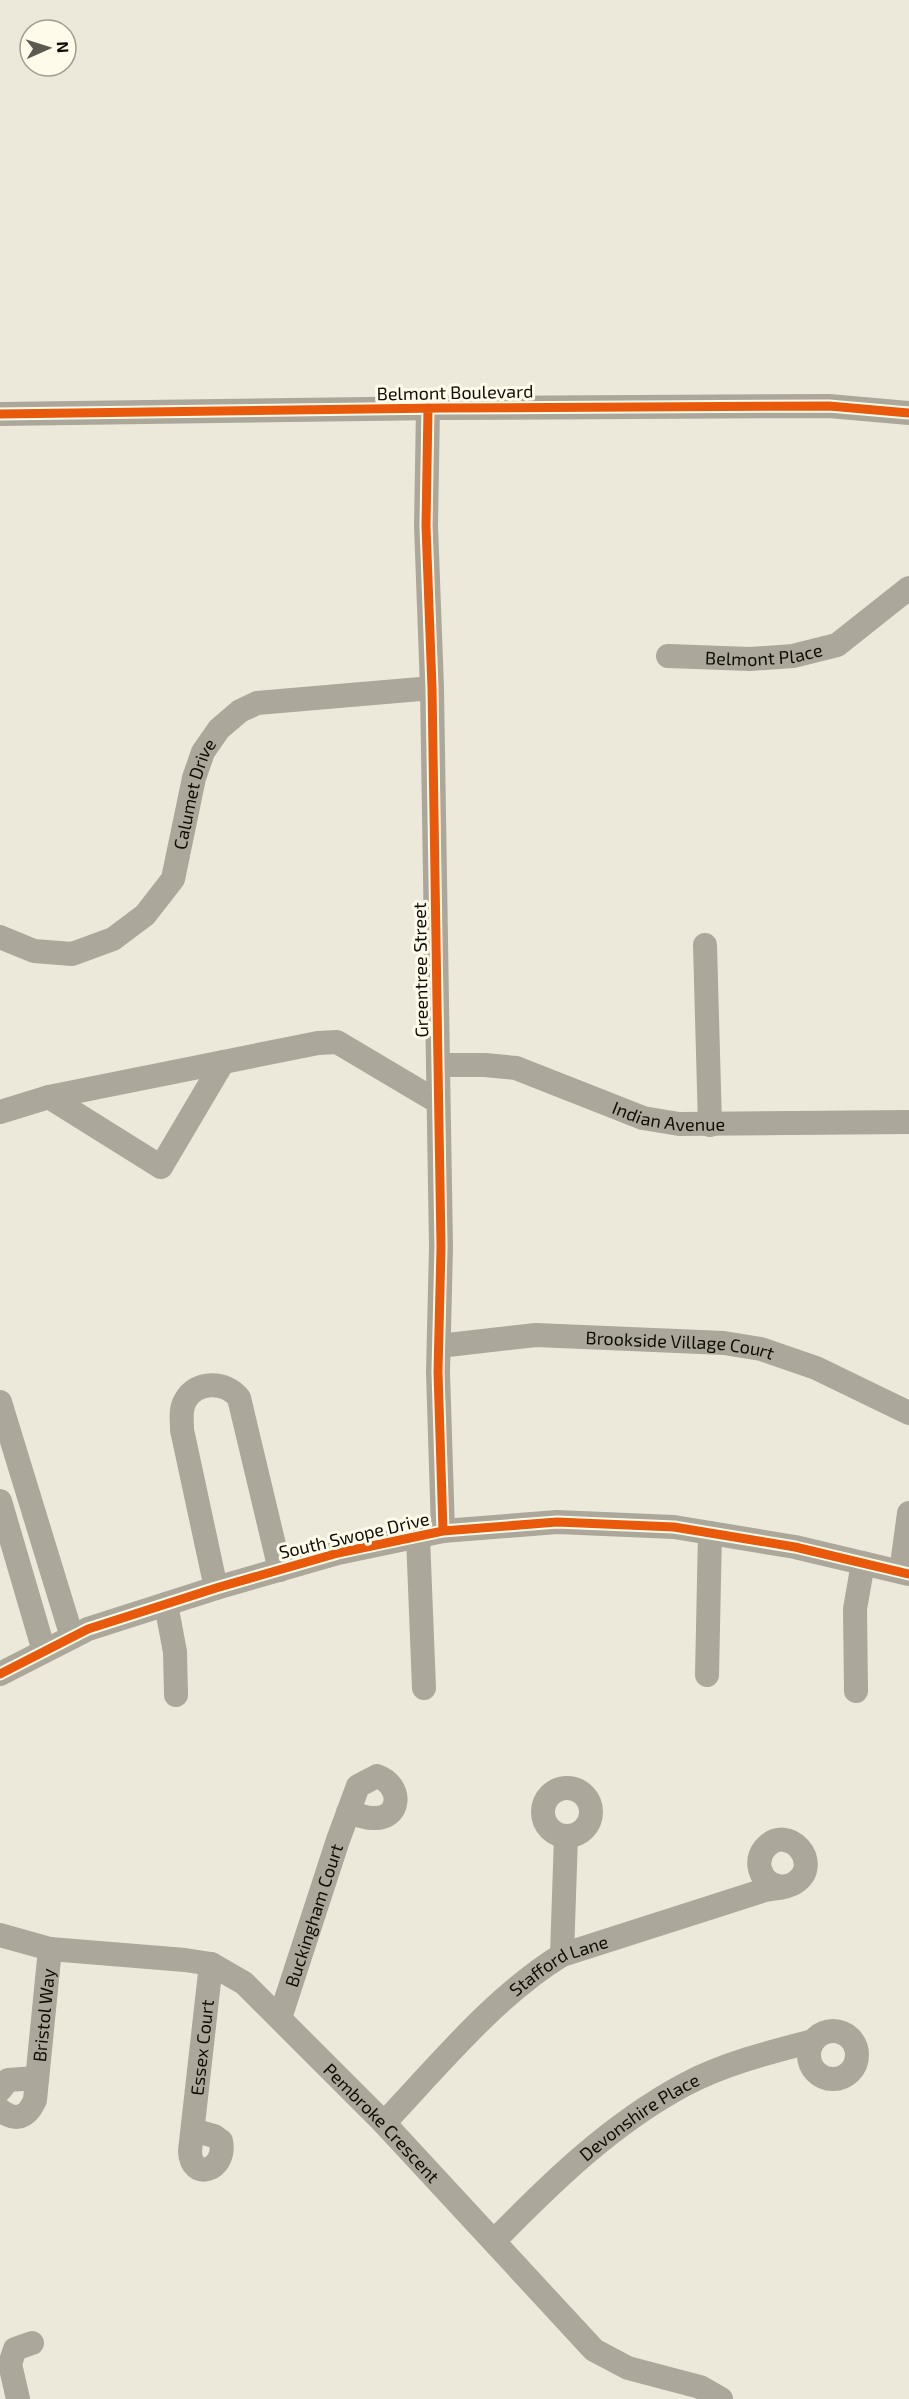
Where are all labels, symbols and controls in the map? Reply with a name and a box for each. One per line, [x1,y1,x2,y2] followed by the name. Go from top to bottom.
[18,18,78,78] north arrow
[54,41,73,53] text: N
[376,380,534,404] street label: Belmont Boulevard
[705,638,825,670] street label: Belmont Place
[168,734,220,851] street label: Calumet Drive
[408,902,432,1038] street label: Greentree Street
[609,1096,725,1135] street label: Indian Avenue
[585,1326,777,1364] street label: Brookside Village Court
[277,1507,431,1563] street label: South Swope Drive
[280,1841,347,1990] street label: Buckingham Court
[505,1930,611,2001] street label: Stafford Lane
[28,1967,59,2063] street label: Bristol Way
[185,1998,218,2097] street label: Essex Court
[319,2058,445,2187] street label: Pembroke Crescent
[575,2068,703,2165] street label: Devonshire Place

